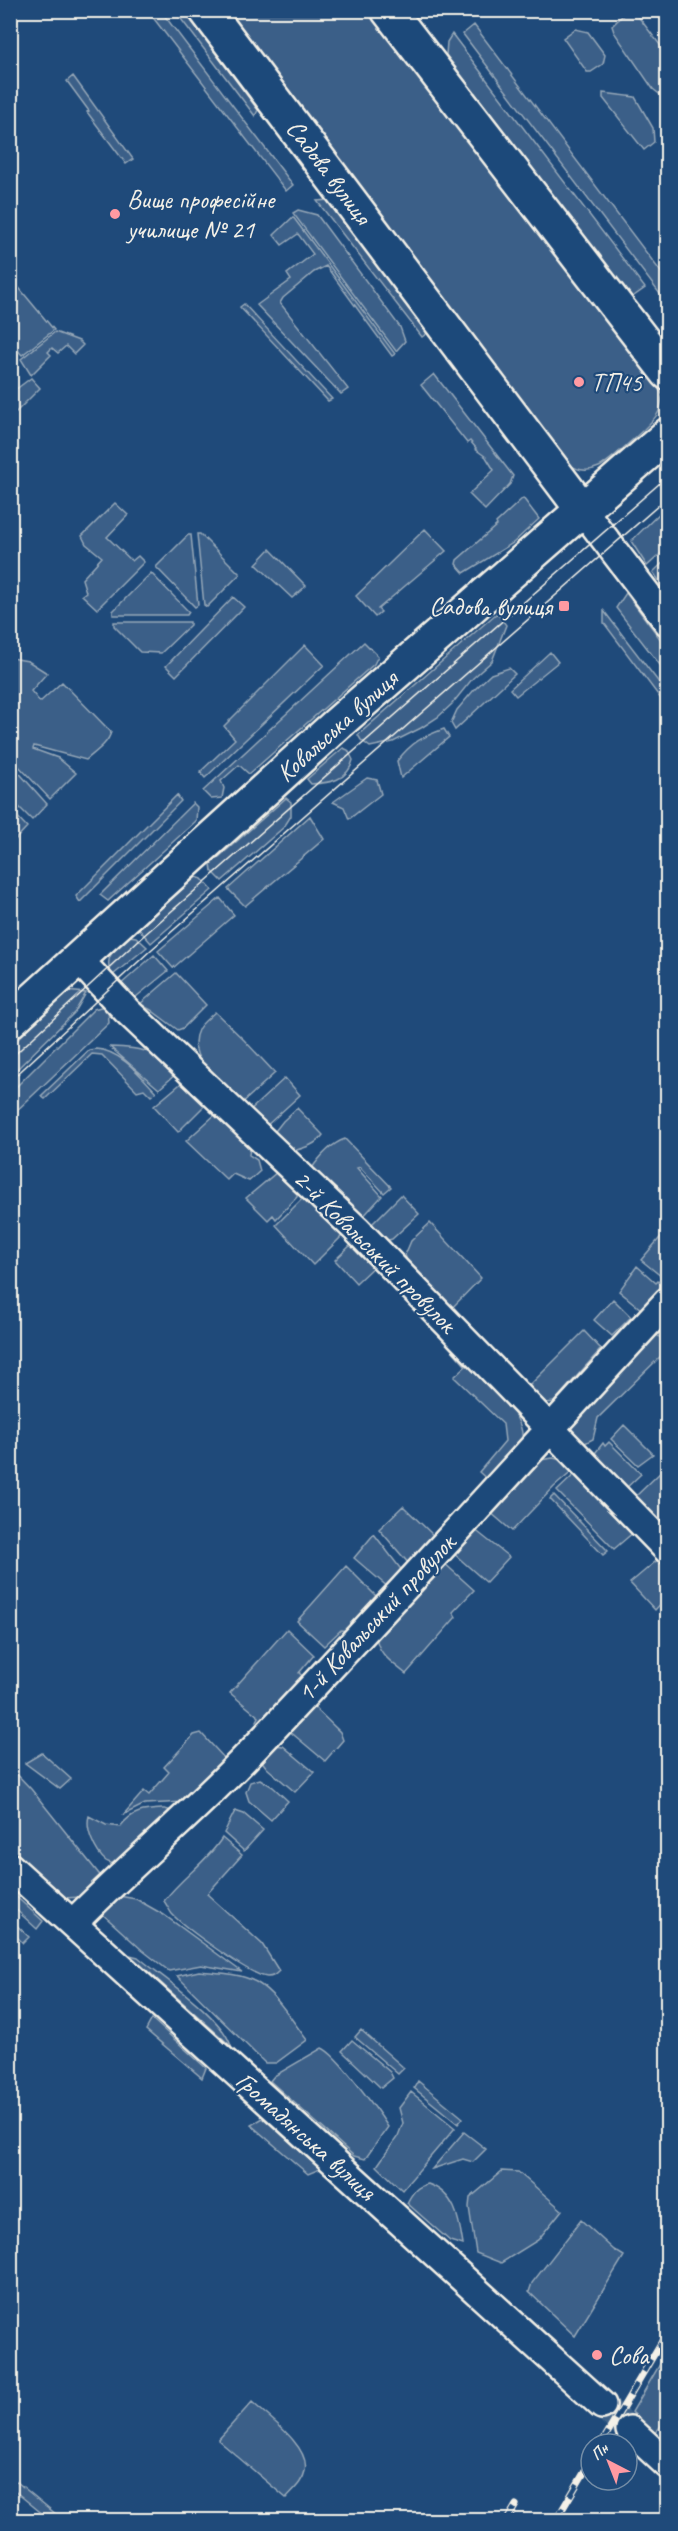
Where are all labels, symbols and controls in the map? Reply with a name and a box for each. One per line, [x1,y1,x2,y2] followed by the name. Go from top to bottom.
[279,113,380,233] street label: Садова вулиця
[125,183,277,246] place label: Вище професійне училище № 21
[108,207,122,221] marker: Вище професійне училище № 21
[591,366,643,399] place label: ТП45
[572,375,586,389] marker: ТП45
[429,590,554,623] place label: Садова вулиця
[557,599,571,613] marker: Садова вулиця
[269,661,406,789] street label: Ковальська вулиця
[286,1162,465,1341] street label: 2-й Ковальський провулок
[290,1525,464,1709] street label: 1-й Ковальський провулок
[229,2064,384,2209] street label: Громадянська вулиця
[609,2339,650,2372] place label: Сова
[590,2348,604,2362] marker: Сова
[579,2432,639,2492] north arrow
[587,2438,613,2465] text: Пн

